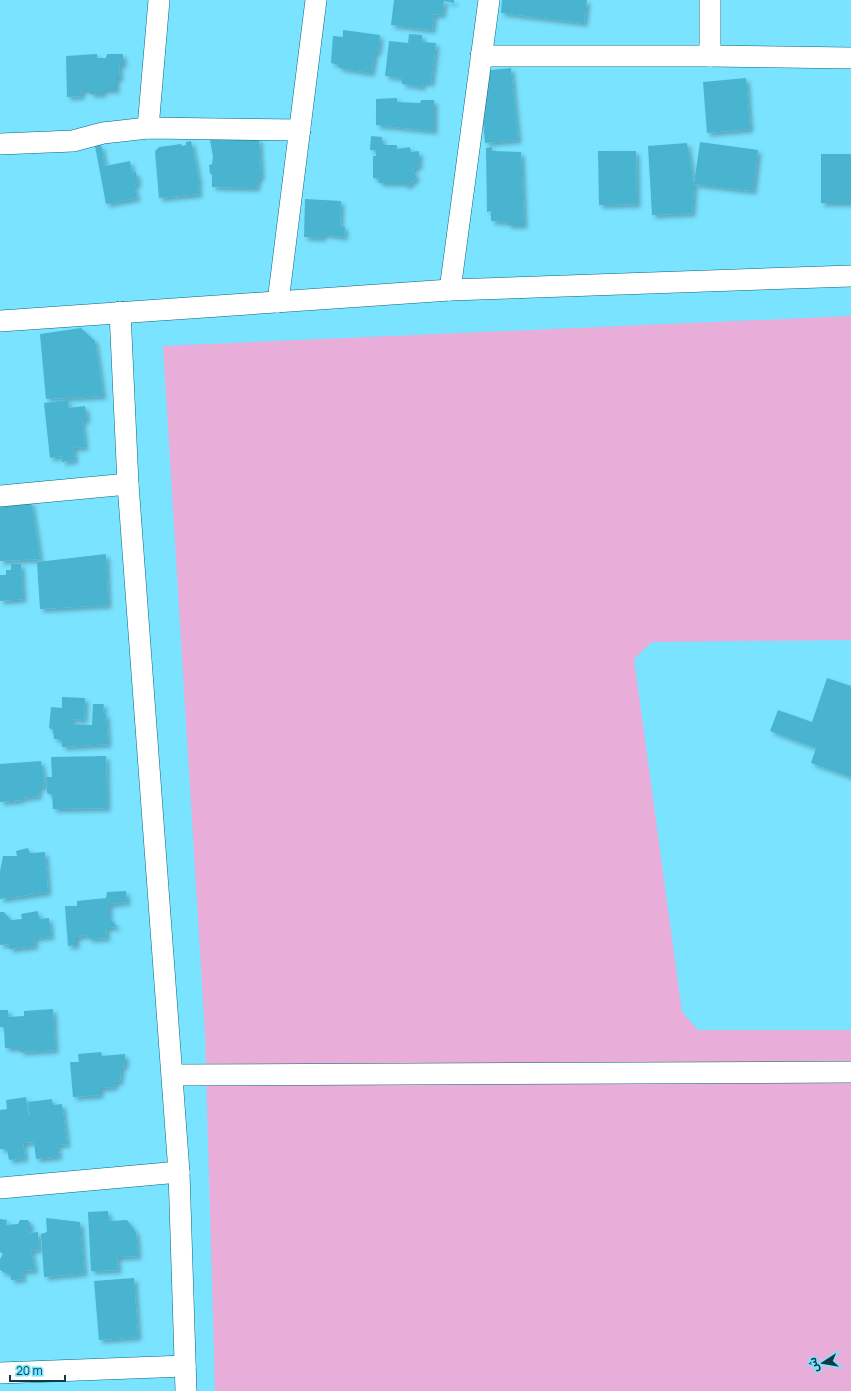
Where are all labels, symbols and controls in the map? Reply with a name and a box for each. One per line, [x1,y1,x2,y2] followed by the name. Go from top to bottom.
[803,1343,843,1383] north arrow
[804,1356,822,1374] text: ش
[10,1357,65,1383] scale bar
[16,1362,43,1379] text: 20 m

